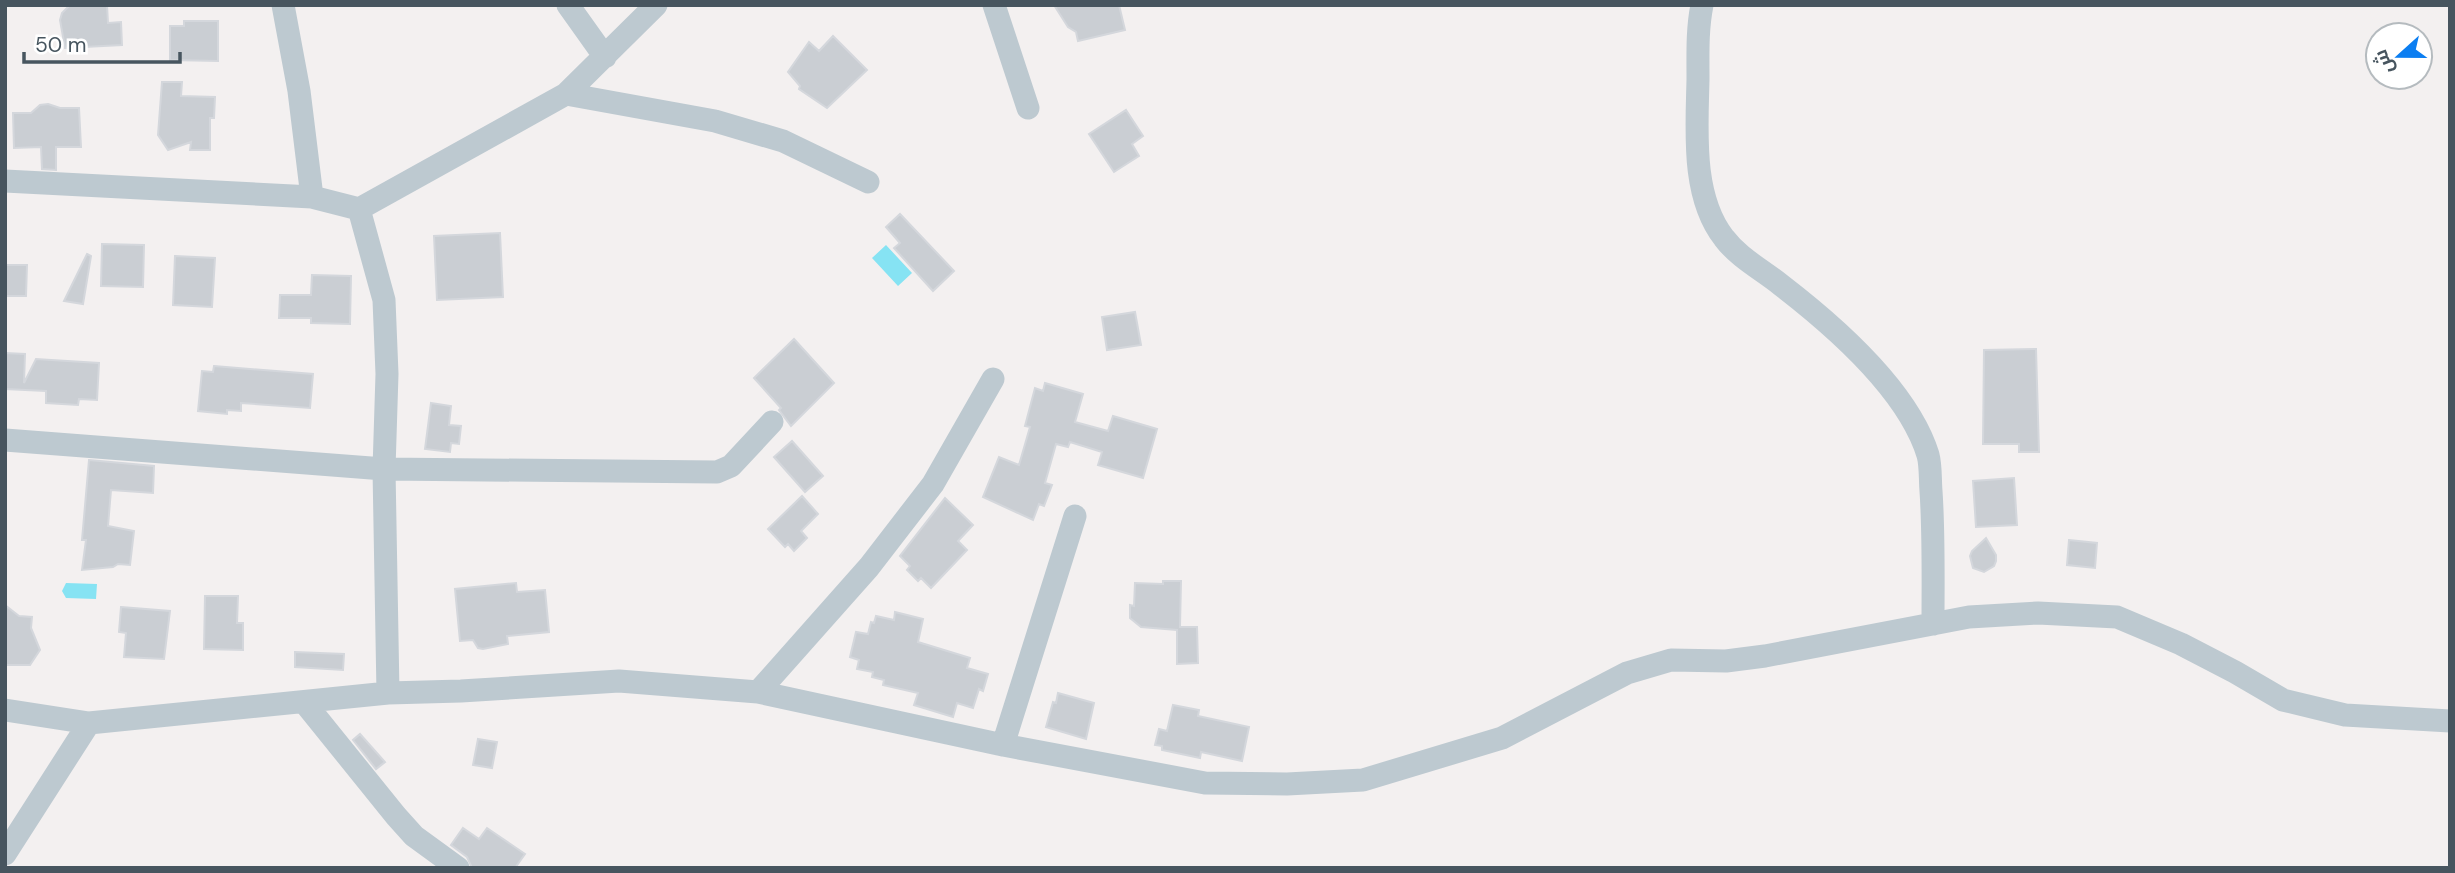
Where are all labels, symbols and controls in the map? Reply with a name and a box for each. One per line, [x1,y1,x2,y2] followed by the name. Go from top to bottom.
[24,21,180,65] scale bar
[2364,21,2434,91] north arrow
[35,31,86,59] text: 50 m
[2368,46,2400,78] text: ش

